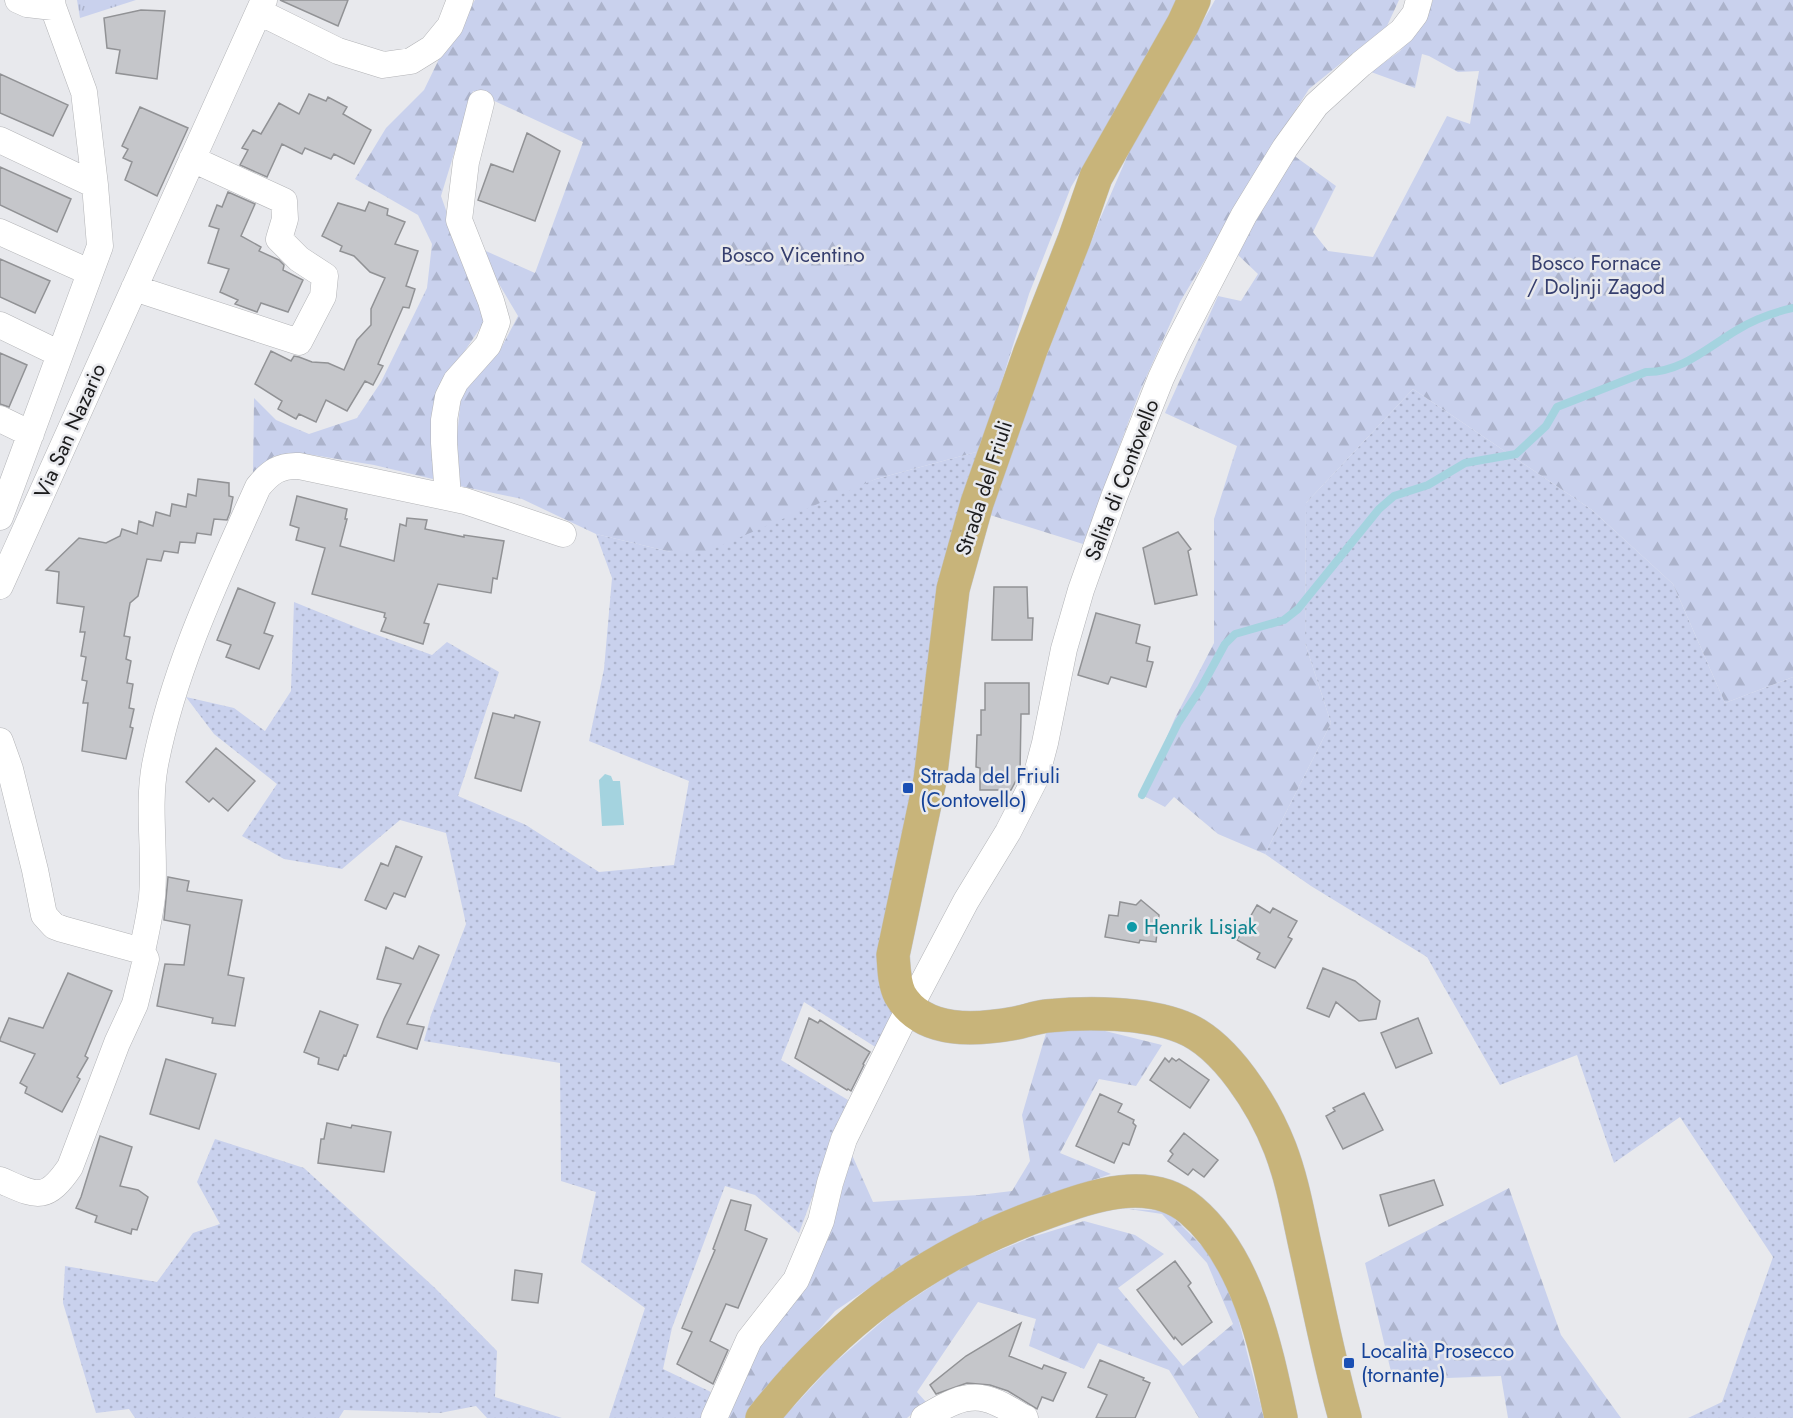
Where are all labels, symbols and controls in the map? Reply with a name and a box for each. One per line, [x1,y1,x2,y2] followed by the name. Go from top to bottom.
[721,240,865,270] park label: Bosco Vicentino
[1527,248,1665,302] park label: Bosco Fornace / Doljnji Zagod
[27,359,113,503] street label: Via San Nazario
[1077,395,1167,565] street label: Salita di Contovello
[948,417,1020,559] street label: Strada del Friuli
[920,761,1060,815] place label: Strada del Friuli (Contovello)
[901,781,915,795] marker: Strada del Friuli (Contovello)
[1144,912,1258,942] place label: Henrik Lisjak
[1125,920,1139,934] marker: Henrik Lisjak
[1361,1336,1514,1390] place label: Località Prosecco (tornante)
[1342,1356,1356,1370] marker: Località Prosecco (tornante)

